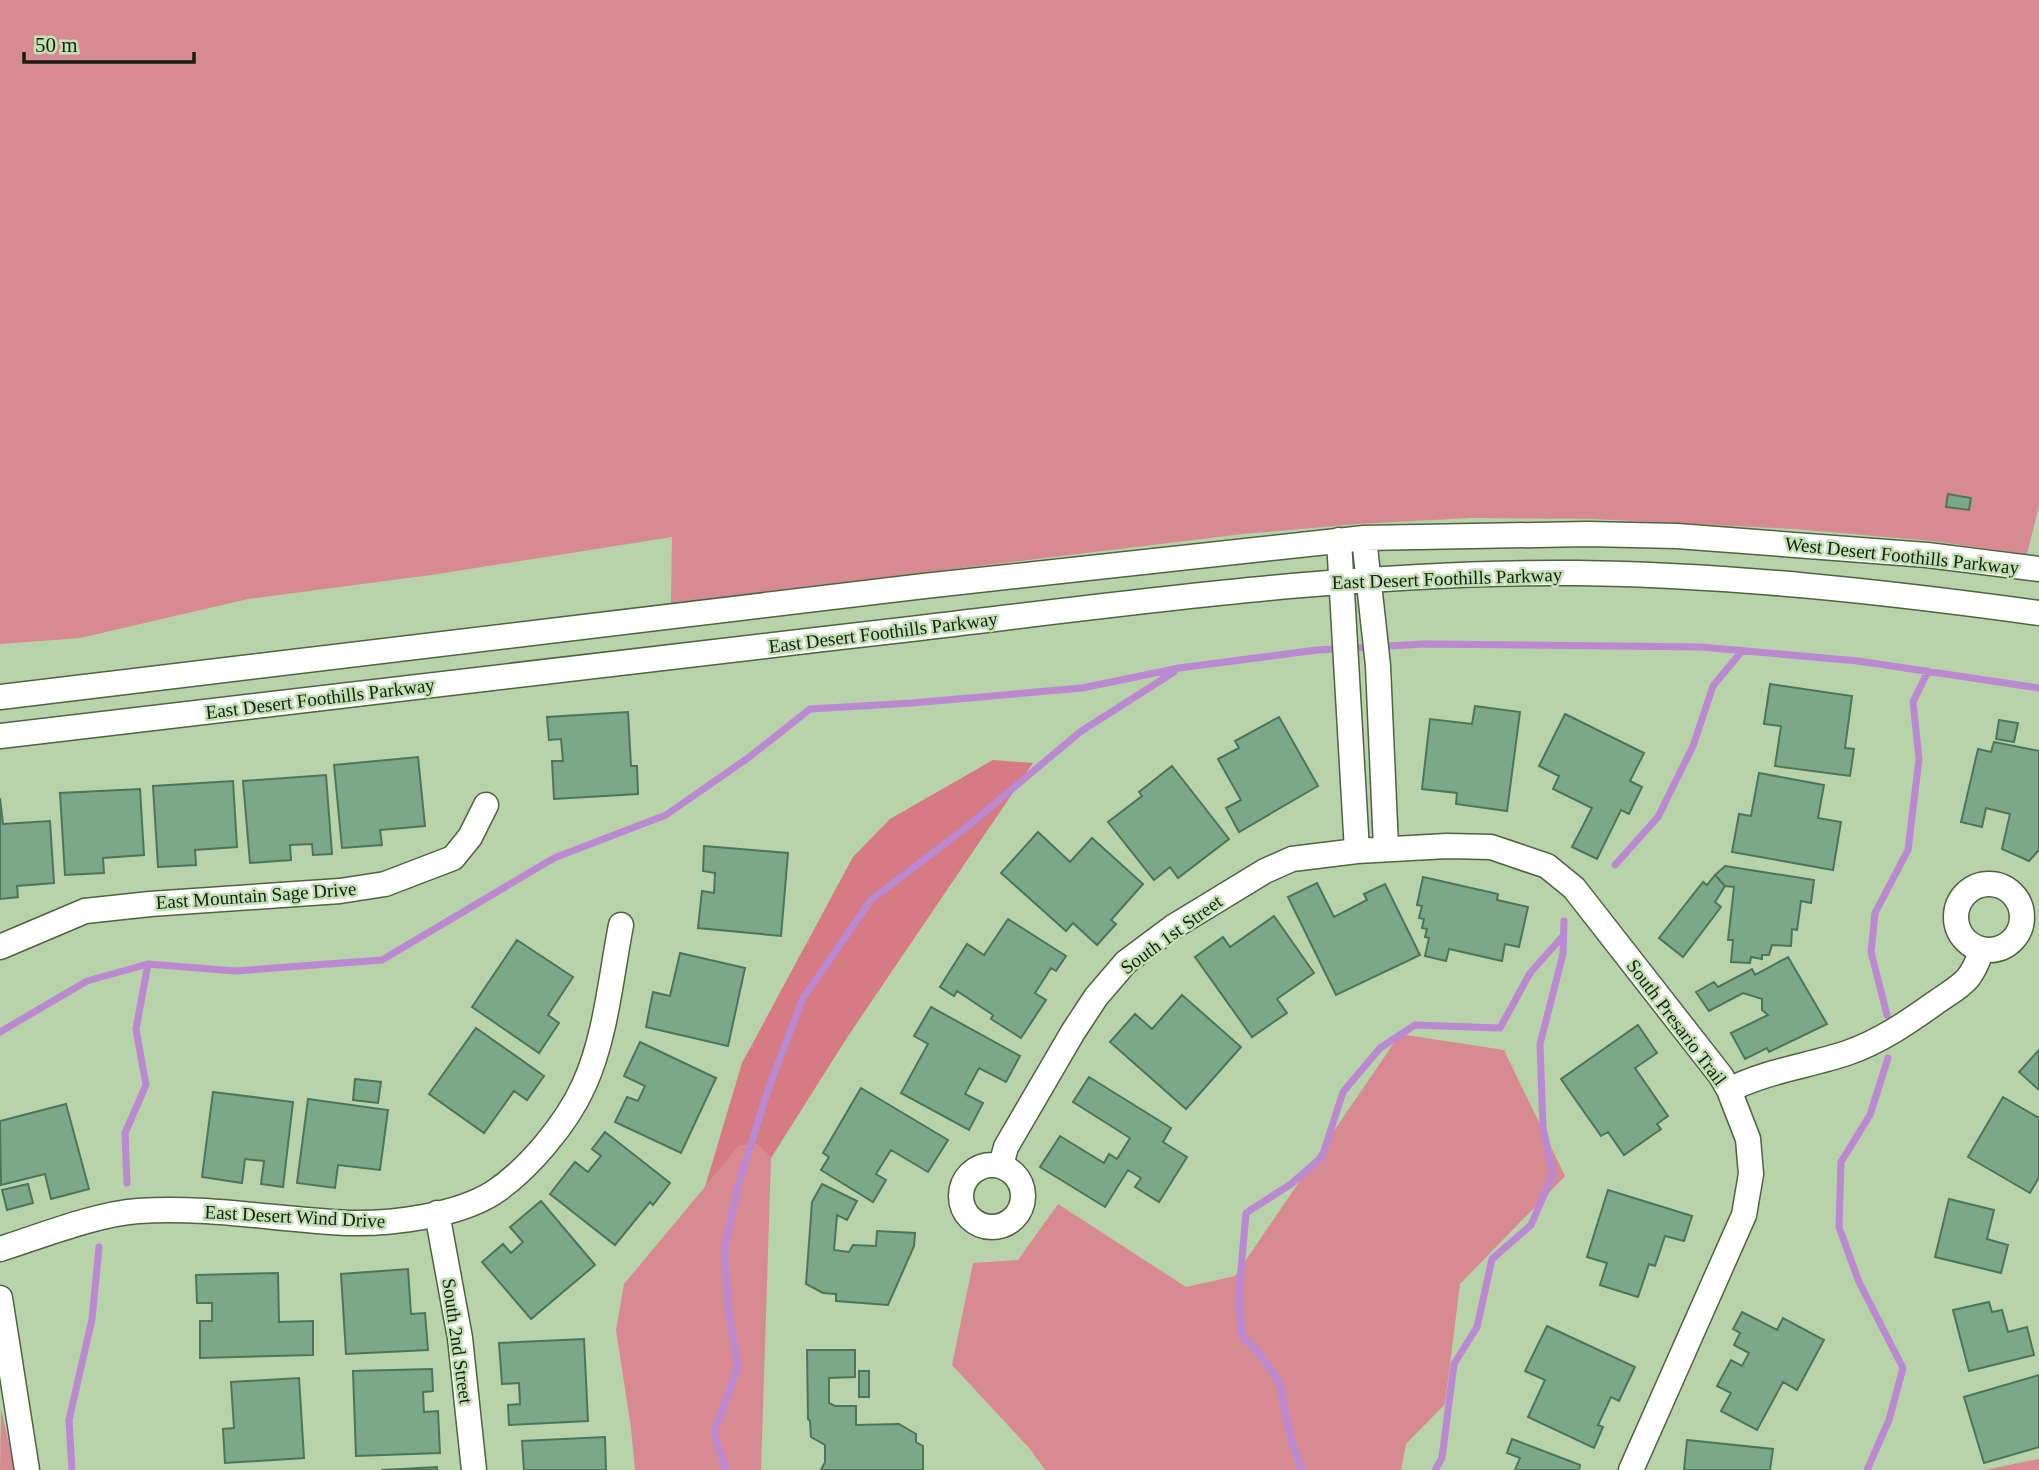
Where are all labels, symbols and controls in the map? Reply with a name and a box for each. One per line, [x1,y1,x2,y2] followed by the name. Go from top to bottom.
[24,21,194,65] scale bar
[35,33,78,57] text: 50 m
[1784,533,2021,578] street label: West Desert Foothills Parkway
[1331,564,1563,593] street label: East Desert Foothills Parkway
[767,608,999,657] street label: East Desert Foothills Parkway
[204,674,436,723] street label: East Desert Foothills Parkway
[155,878,357,913] street label: East Mountain Sage Drive
[1116,890,1227,978] street label: South 1st Street
[1622,955,1731,1089] street label: South Presario Trail
[204,1201,386,1232] street label: East Desert Wind Drive
[438,1277,477,1406] street label: South 2nd Street

